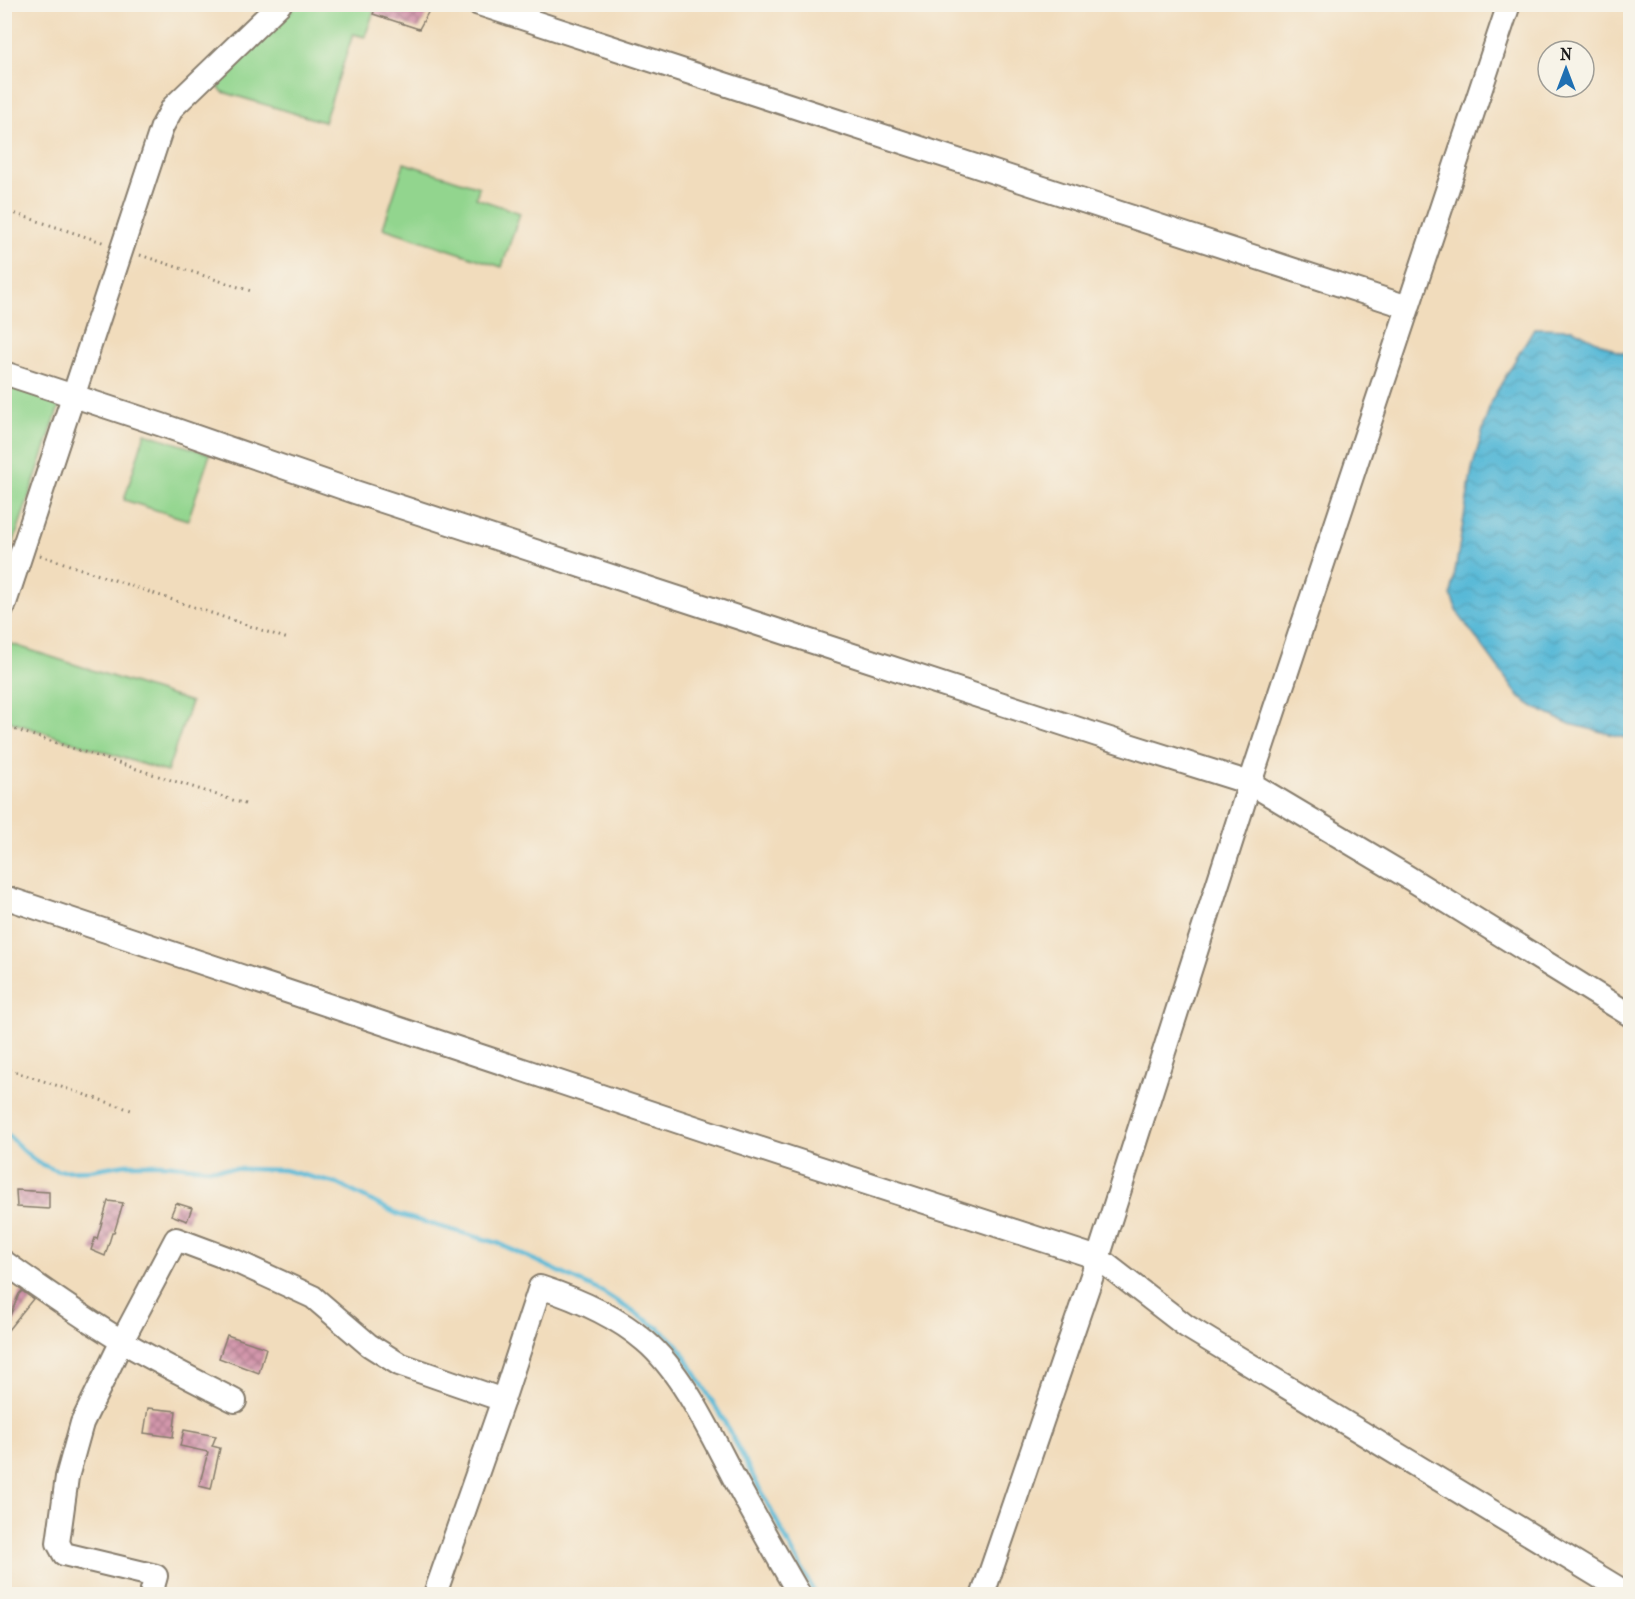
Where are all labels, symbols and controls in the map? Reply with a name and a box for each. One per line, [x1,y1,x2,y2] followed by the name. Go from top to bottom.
[1536,39,1596,99] north arrow
[1560,45,1573,64] text: N

